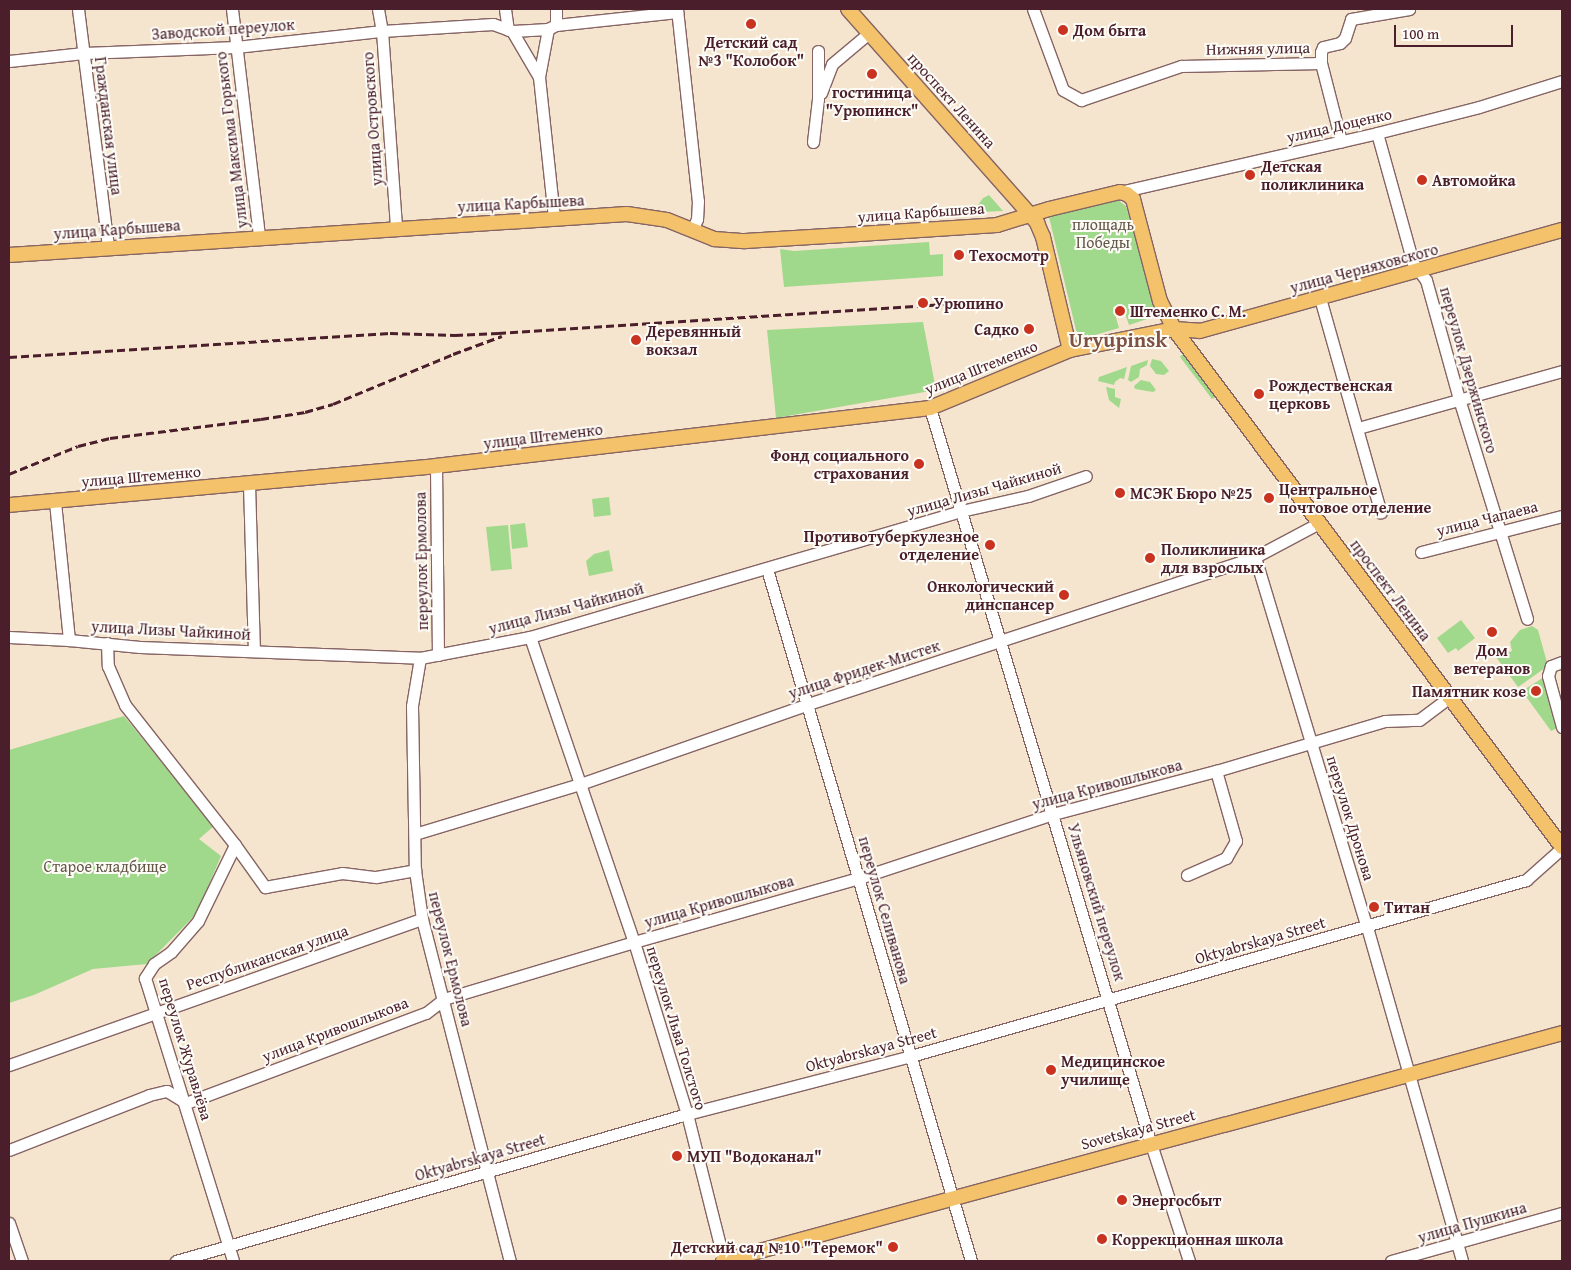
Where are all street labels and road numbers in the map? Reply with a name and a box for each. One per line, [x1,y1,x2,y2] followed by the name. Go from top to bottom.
[151,14,295,44] street label: Заводской переулок
[1206,37,1310,59] street label: Нижняя улица
[904,48,1000,152] street label: проспект Ленина
[211,50,251,230] street label: улица Максима Горького
[358,51,386,187] street label: улица Островского
[91,56,127,196] street label: Гражданская улица
[1284,104,1394,146] street label: улица Доценко
[457,190,585,216] street label: улица Карбышева
[857,198,985,226] street label: улица Карбышева
[53,215,181,243] street label: улица Карбышева
[1288,239,1440,297] street label: улица Черняховского
[1436,285,1502,455] street label: переулок Дзержинского
[922,336,1040,398] street label: улица Штеменко
[482,419,604,453] street label: улица Штеменко
[905,458,1063,520] street label: улица Лизы Чайкиной
[80,461,202,491] street label: улица Штеменко
[410,492,432,630] street label: переулок Ермолова
[1434,496,1540,540] street label: улица Чапаева
[1346,535,1436,645] street label: проспект Ленина
[486,578,646,638] street label: улица Лизы Чайкиной
[91,616,251,644] street label: улица Лизы Чайкиной
[786,635,942,703] street label: улица Фридек-Мистек
[1323,753,1379,883] street label: переулок Дронова
[1030,755,1184,813] street label: улица Кривошлыкова
[1064,821,1130,983] street label: Ульяновский переулок
[855,834,915,986] street label: переулок Селиванова
[642,870,796,932] street label: улица Кривошлыкова
[425,890,477,1028] street label: переулок Ермолова
[1192,912,1328,968] street label: Oktyabrskaya Street
[183,920,351,994] street label: Республиканская улица
[643,944,711,1112] street label: переулок Льва Толстого
[155,976,217,1122] street label: переулок Журавлёва
[259,992,411,1066] street label: улица Кривошлыкова
[803,1022,939,1076] street label: Oktyabrskaya Street
[1079,1104,1197,1154] street label: Sovetskaya Street
[412,1129,548,1185] street label: Oktyabrskaya Street
[1415,1197,1529,1247] street label: улица Пушкина

